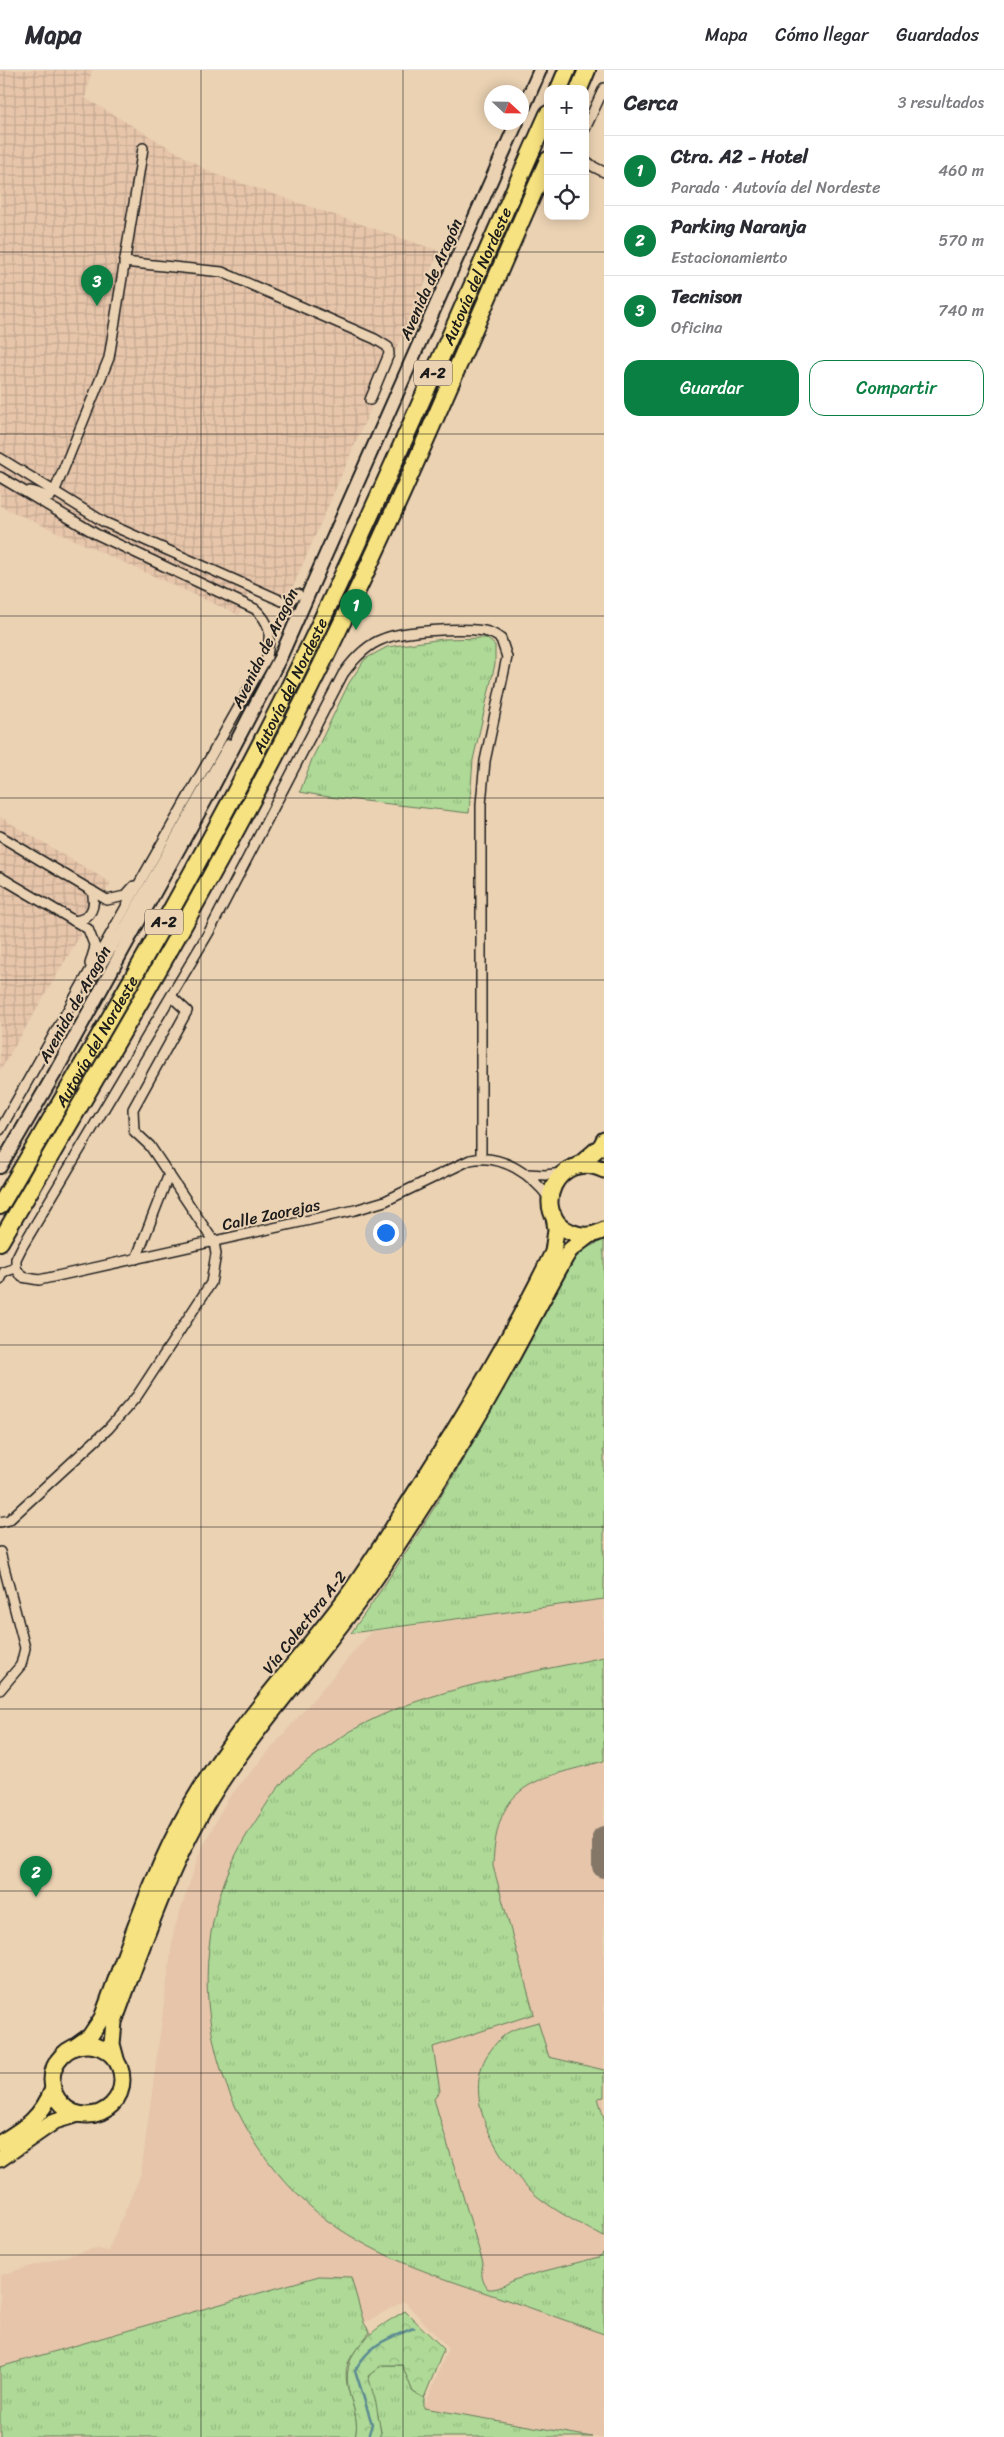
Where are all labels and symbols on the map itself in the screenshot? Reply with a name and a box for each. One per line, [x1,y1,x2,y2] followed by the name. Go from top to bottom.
[484,85,529,130] north arrow
[433,202,520,351] street label: Autovía del Nordeste
[390,213,470,346] street label: Avenida de Aragón
[81,265,113,306] pin: 3
[414,360,452,386] road number: A-2
[222,583,306,714] street label: Avenida de Aragón
[340,589,372,630] pin: 1
[244,613,336,759] street label: Autovía del Nordeste
[145,910,183,934] road number: A-2
[30,940,119,1069] street label: Avenida de Aragón
[47,970,146,1114] street label: Autovía del Nordeste
[219,1190,323,1239] street label: Calle Zaorejas
[373,1220,399,1246] your location
[254,1564,354,1680] street label: Vía Colectora A-2
[20,1856,52,1897] pin: 2

